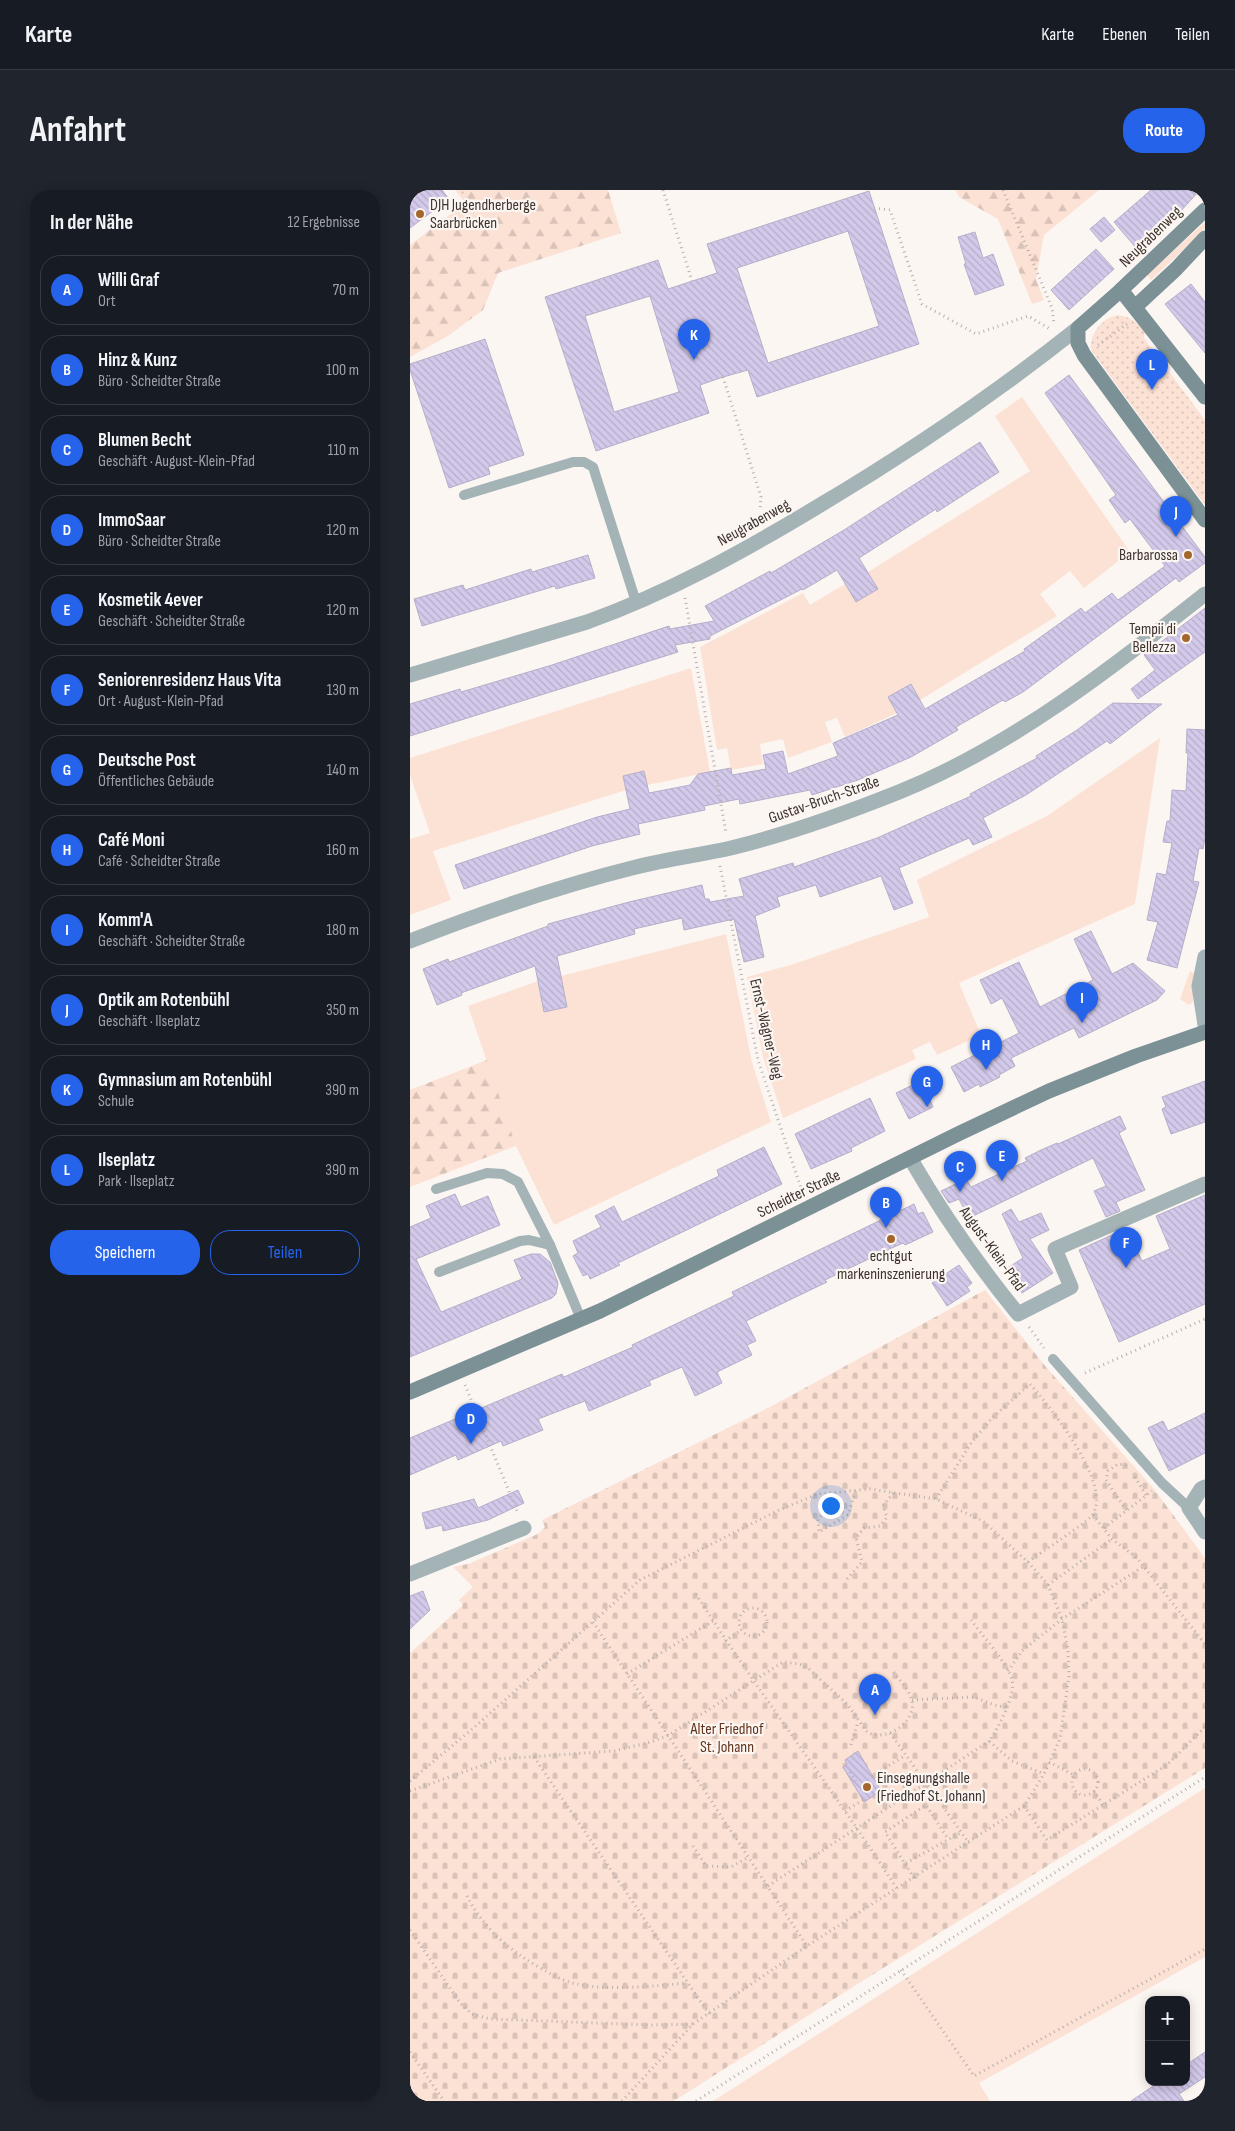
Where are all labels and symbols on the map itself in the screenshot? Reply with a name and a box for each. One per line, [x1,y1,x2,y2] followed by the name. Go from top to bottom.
[430,196,536,233] place label: DJH Jugendherberge Saarbrücken
[1116,202,1186,272] street label: Neugrabenweg
[414,208,426,220] marker: DJH Jugendherberge Saarbrücken
[678,319,710,360] pin: K
[1136,349,1168,390] pin: L
[714,495,794,551] street label: Neugrabenweg
[1160,496,1192,537] pin: J
[1119,546,1178,565] place label: Barbarossa
[1182,549,1194,561] marker: Barbarossa
[1129,620,1176,657] place label: Tempii di Bellezza
[1180,632,1192,644] marker: Tempii di Bellezza
[766,772,882,828] street label: Gustav-Bruch-Straße
[745,977,787,1081] street label: Ernst-Wagner-Weg
[1066,982,1098,1023] pin: I
[970,1029,1002,1070] pin: H
[911,1066,943,1107] pin: G
[986,1140,1018,1181] pin: E
[944,1151,976,1192] pin: C
[754,1166,844,1222] street label: Scheidter Straße
[870,1187,902,1228] pin: B
[954,1202,1029,1295] street label: August-Klein-Pfad
[1110,1227,1142,1268] pin: F
[885,1233,897,1245] marker: echtgut markeninszenierung
[837,1247,945,1284] place label: echtgut markeninszenierung
[455,1403,487,1444] pin: D
[818,1493,844,1519] your location
[859,1674,891,1715] pin: A
[689,1720,764,1757] park label: Alter Friedhof St. Johann
[877,1769,985,1806] place label: Einsegnungshalle (Friedhof St. Johann)
[861,1781,873,1793] marker: Einsegnungshalle (Friedhof St. Johann)

